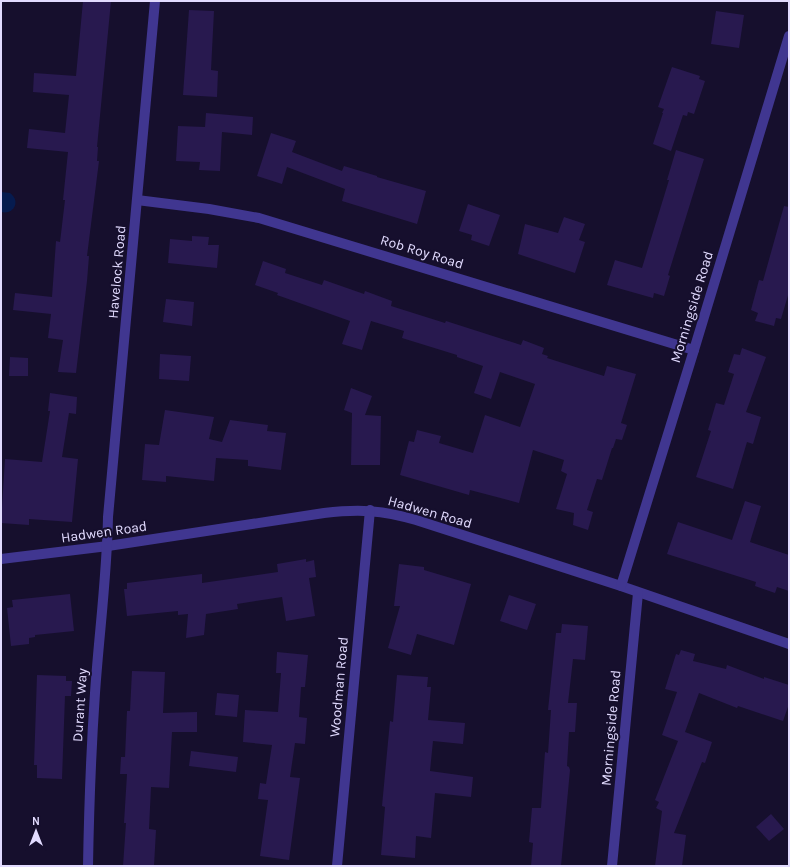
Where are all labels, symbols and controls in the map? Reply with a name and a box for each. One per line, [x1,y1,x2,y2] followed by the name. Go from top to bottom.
[104,225,130,319] street label: Havelock Road
[378,231,466,273] street label: Rob Roy Road
[667,249,717,365] street label: Morningside Road
[386,492,474,532] street label: Hadwen Road
[60,518,148,546] street label: Hadwen Road
[326,636,352,738] street label: Woodman Road
[69,667,91,742] street label: Durant Way
[597,669,625,787] street label: Morningside Road
[16,811,56,851] north arrow
[32,815,40,828] text: N

